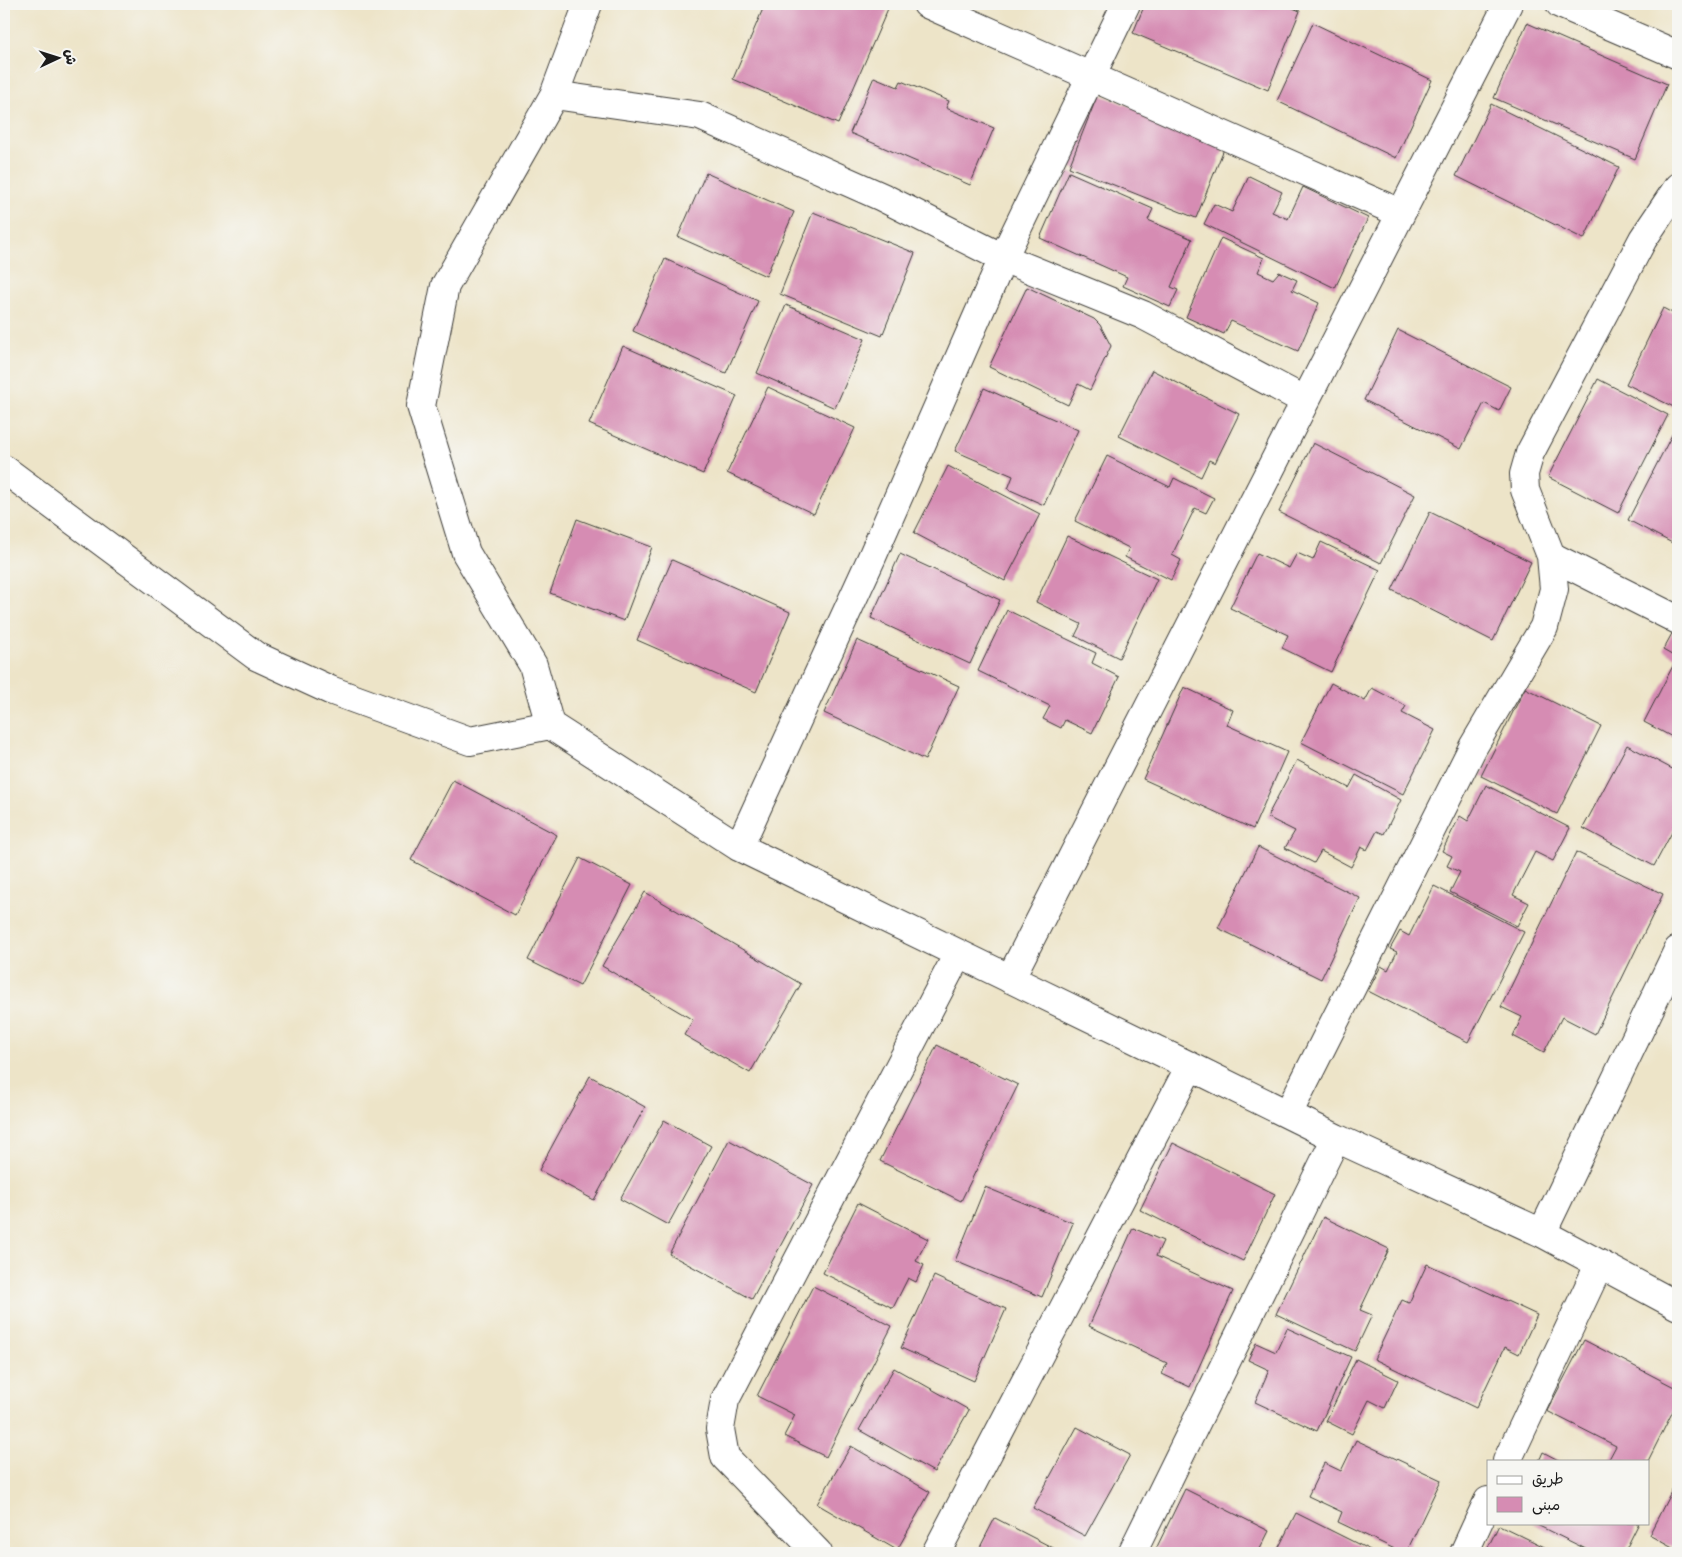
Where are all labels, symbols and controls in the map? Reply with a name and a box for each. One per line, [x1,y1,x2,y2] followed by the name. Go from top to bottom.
[32,32,82,82] north arrow
[60,49,79,65] text: ش
[1487,1460,1650,1524] legend
[1532,1470,1564,1490] text: طريق
[1532,1496,1560,1516] text: مبنى

